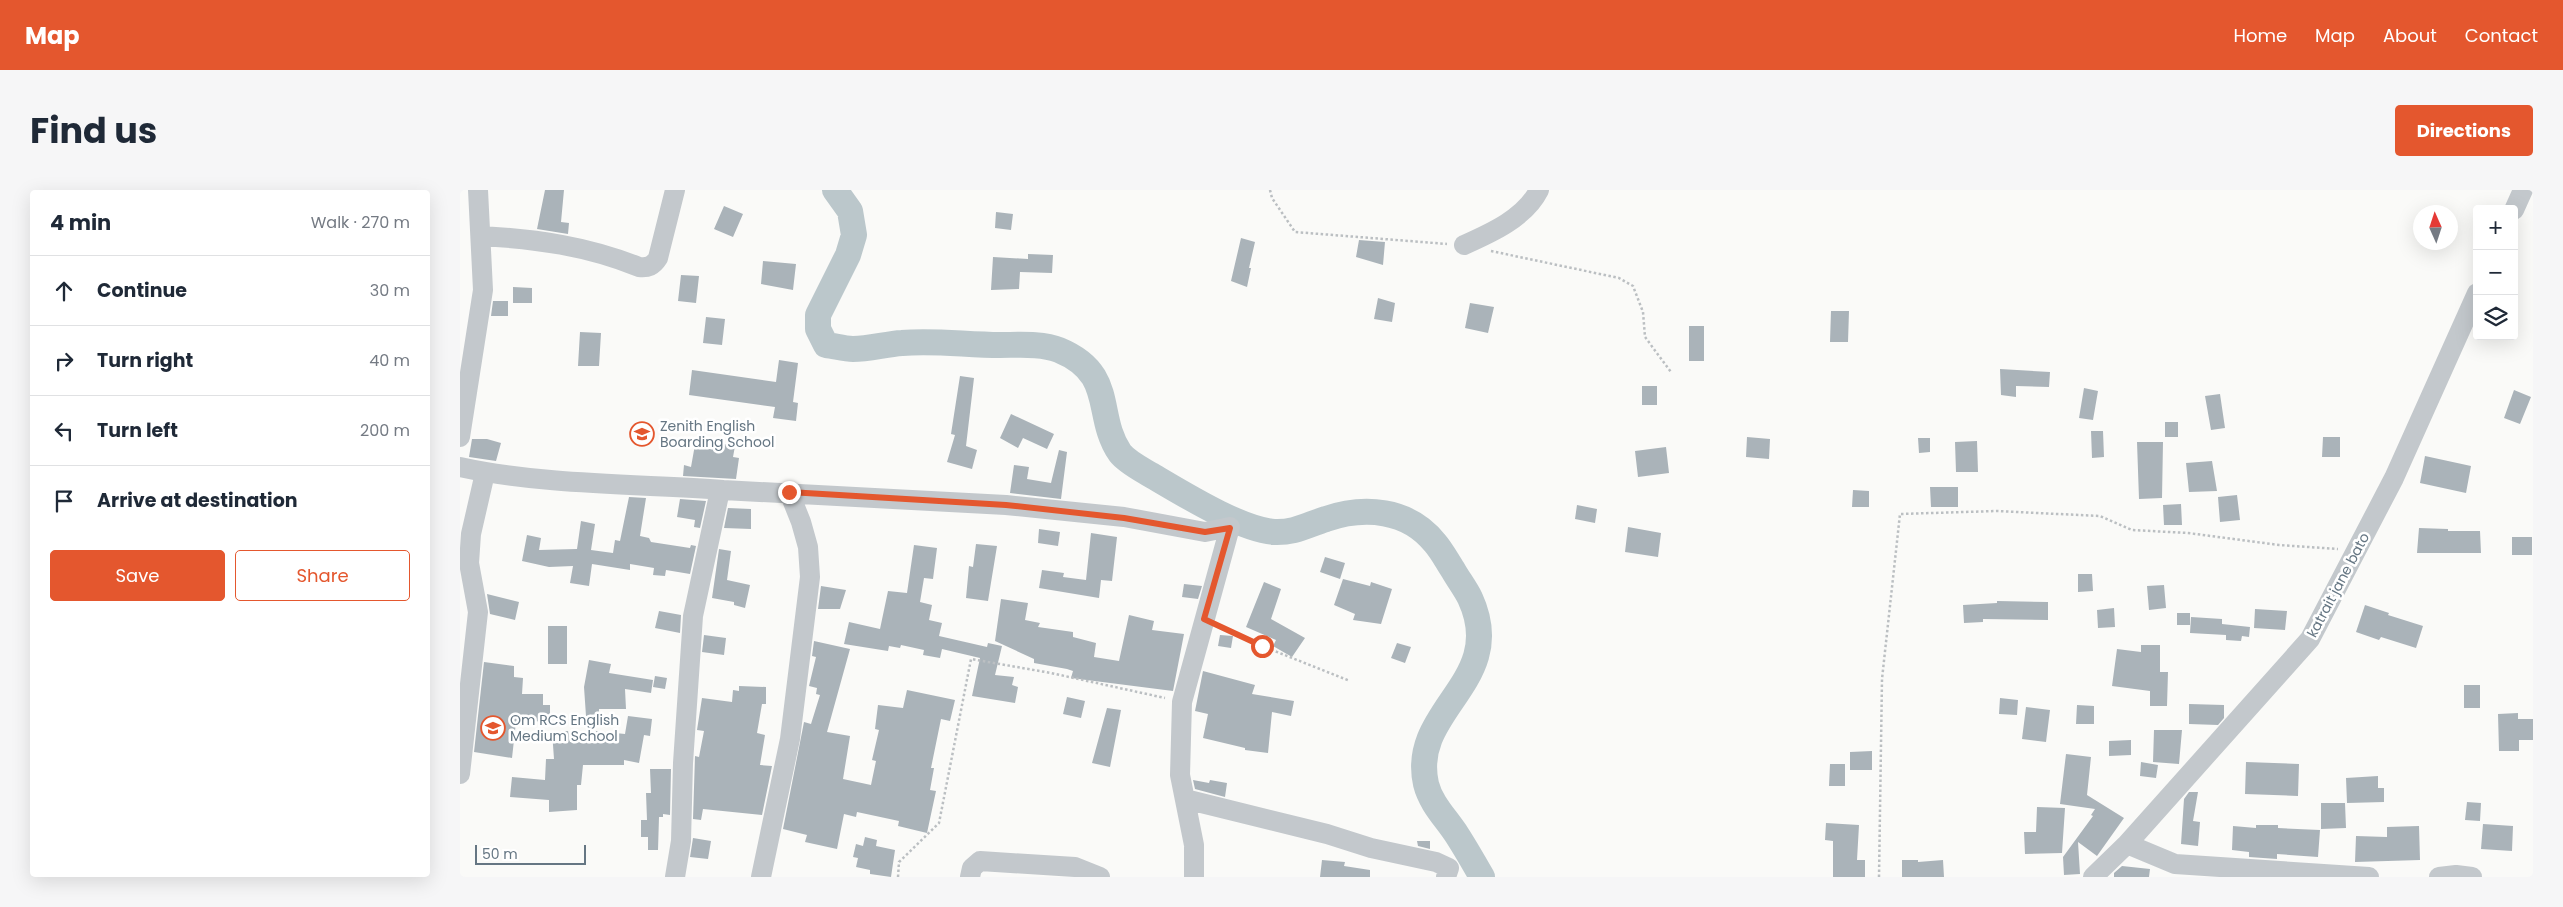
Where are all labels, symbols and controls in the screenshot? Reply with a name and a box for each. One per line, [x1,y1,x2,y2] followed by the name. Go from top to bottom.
[25,19,80,52] text: Map
[2233,23,2287,48] text: Home
[2315,23,2355,48] text: Map
[2383,23,2437,48] text: About
[2465,23,2538,48] text: Contact
[2395,105,2533,156] button: Directions
[30,106,157,155] text: Find us
[2413,205,2458,250] north arrow
[2473,205,2518,340] map controls
[2473,205,2518,250] button: +
[50,208,111,237] text: 4 min
[311,211,410,234] text: Walk · 270 m
[2473,250,2518,295] button: −
[50,277,78,305] icon: ahead
[97,277,187,304] text: Continue
[370,279,410,302] text: 30 m
[2473,295,2518,340] button: layers
[50,347,78,375] icon: right
[97,347,193,374] text: Turn right
[369,349,410,372] text: 40 m
[660,416,774,452] place label: Zenith English Boarding School
[50,417,78,445] icon: left
[97,417,178,444] text: Turn left
[360,419,410,442] text: 200 m
[629,421,655,447] school or university icon: Zenith English Boarding School
[778,481,801,504] route end
[50,487,78,515] icon: arrive
[97,487,298,514] text: Arrive at destination
[2302,529,2374,641] street label: katrait jane bato
[50,550,225,601] button: Save
[235,550,410,601] button: Share
[1251,635,1274,658] route start
[510,710,619,746] place label: Om RCS English Medium School
[480,715,506,741] school or university icon: Om RCS English Medium School
[475,842,586,865] scale bar
[482,844,518,864] text: 50 m

